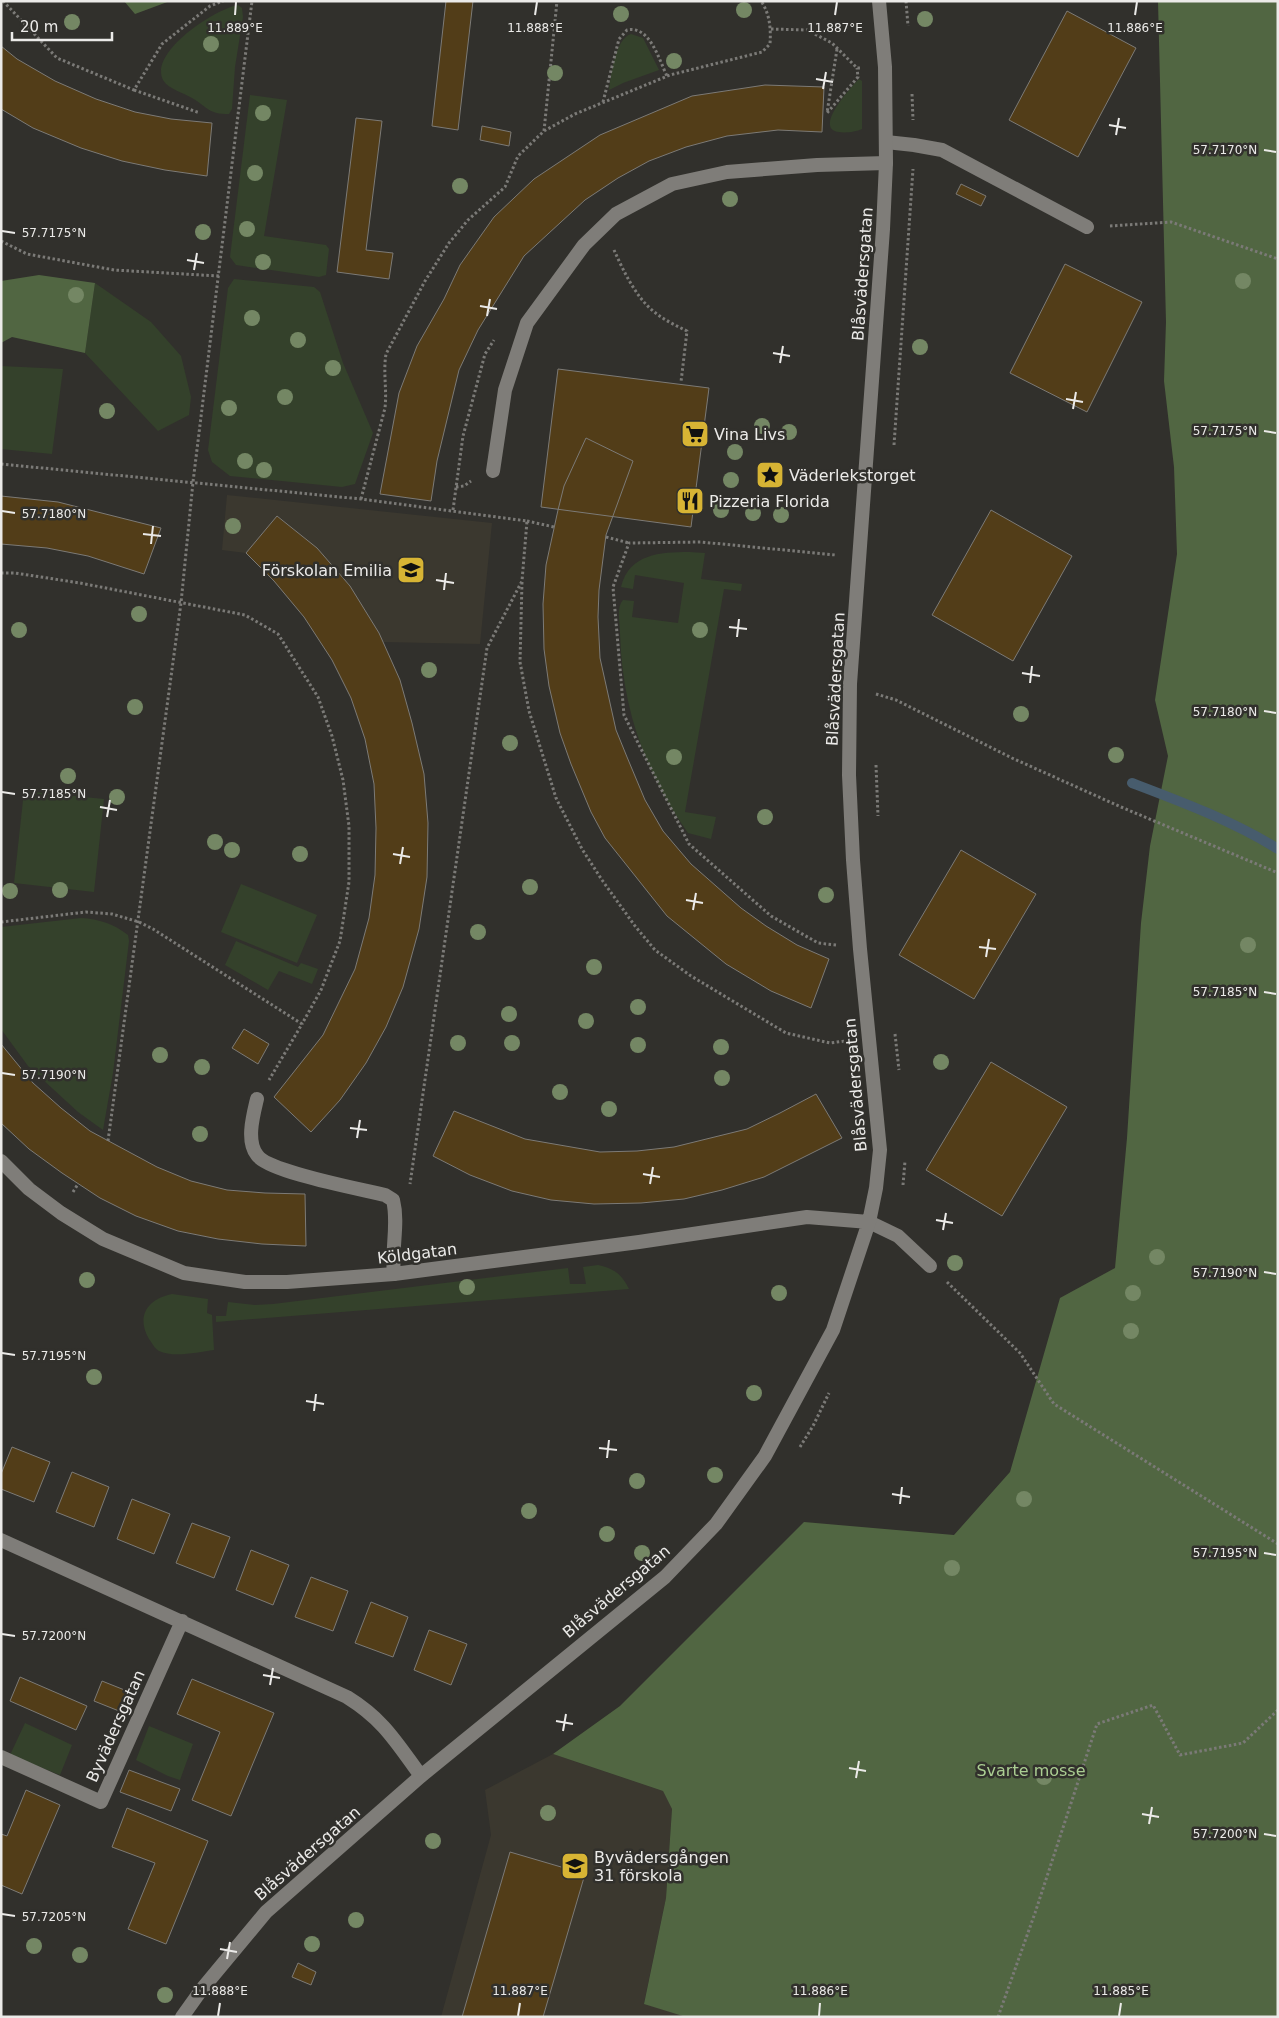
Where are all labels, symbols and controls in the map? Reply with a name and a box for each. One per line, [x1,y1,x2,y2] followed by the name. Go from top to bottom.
[12,10,112,42] scale bar
[20,18,58,36] text: 20 m
[207,21,263,35] text: 11.889°E
[507,21,563,35] text: 11.888°E
[807,21,863,35] text: 11.887°E
[1107,21,1163,35] text: 11.886°E
[1193,143,1257,157] text: 57.7170°N
[848,207,877,342] street label: Blåsvädersgatan
[22,226,86,240] text: 57.7175°N
[680,419,710,449] supermarket icon: Vina Livs
[1193,424,1257,438] text: 57.7175°N
[714,425,785,444] place label: Vina Livs
[755,460,785,490] place icon: Väderlekstorget
[789,466,916,485] place label: Väderlekstorget
[675,486,705,516] restaurant icon: Pizzeria Florida
[709,492,830,511] place label: Pizzeria Florida
[22,507,86,521] text: 57.7180°N
[396,555,426,585] school or university icon: Förskolan Emilia
[262,561,392,580] place label: Förskolan Emilia
[823,612,848,746] street label: Blåsvädersgatan
[1193,705,1257,719] text: 57.7180°N
[22,787,86,801] text: 57.7185°N
[1193,985,1257,999] text: 57.7185°N
[840,1017,871,1152] street label: Blåsvädersgatan
[22,1068,86,1082] text: 57.7190°N
[376,1239,458,1268] street label: Köldgatan
[1193,1266,1257,1280] text: 57.7190°N
[22,1349,86,1363] text: 57.7195°N
[559,1541,674,1642] street label: Blåsvädersgatan
[1193,1546,1257,1560] text: 57.7195°N
[22,1629,86,1643] text: 57.7200°N
[82,1667,149,1785] street label: Byvädersgatan
[976,1761,1086,1780] park label: Svarte mosse
[251,1802,364,1904] street label: Blåsvädersgatan
[1193,1827,1257,1841] text: 57.7200°N
[594,1848,729,1885] place label: Byvädersgången 31 förskola
[560,1851,590,1881] school or university icon: Byvädersgången 31 förskola
[22,1910,86,1924] text: 57.7205°N
[192,1984,248,1998] text: 11.888°E
[492,1984,548,1998] text: 11.887°E
[792,1984,848,1998] text: 11.886°E
[1093,1984,1149,1998] text: 11.885°E

